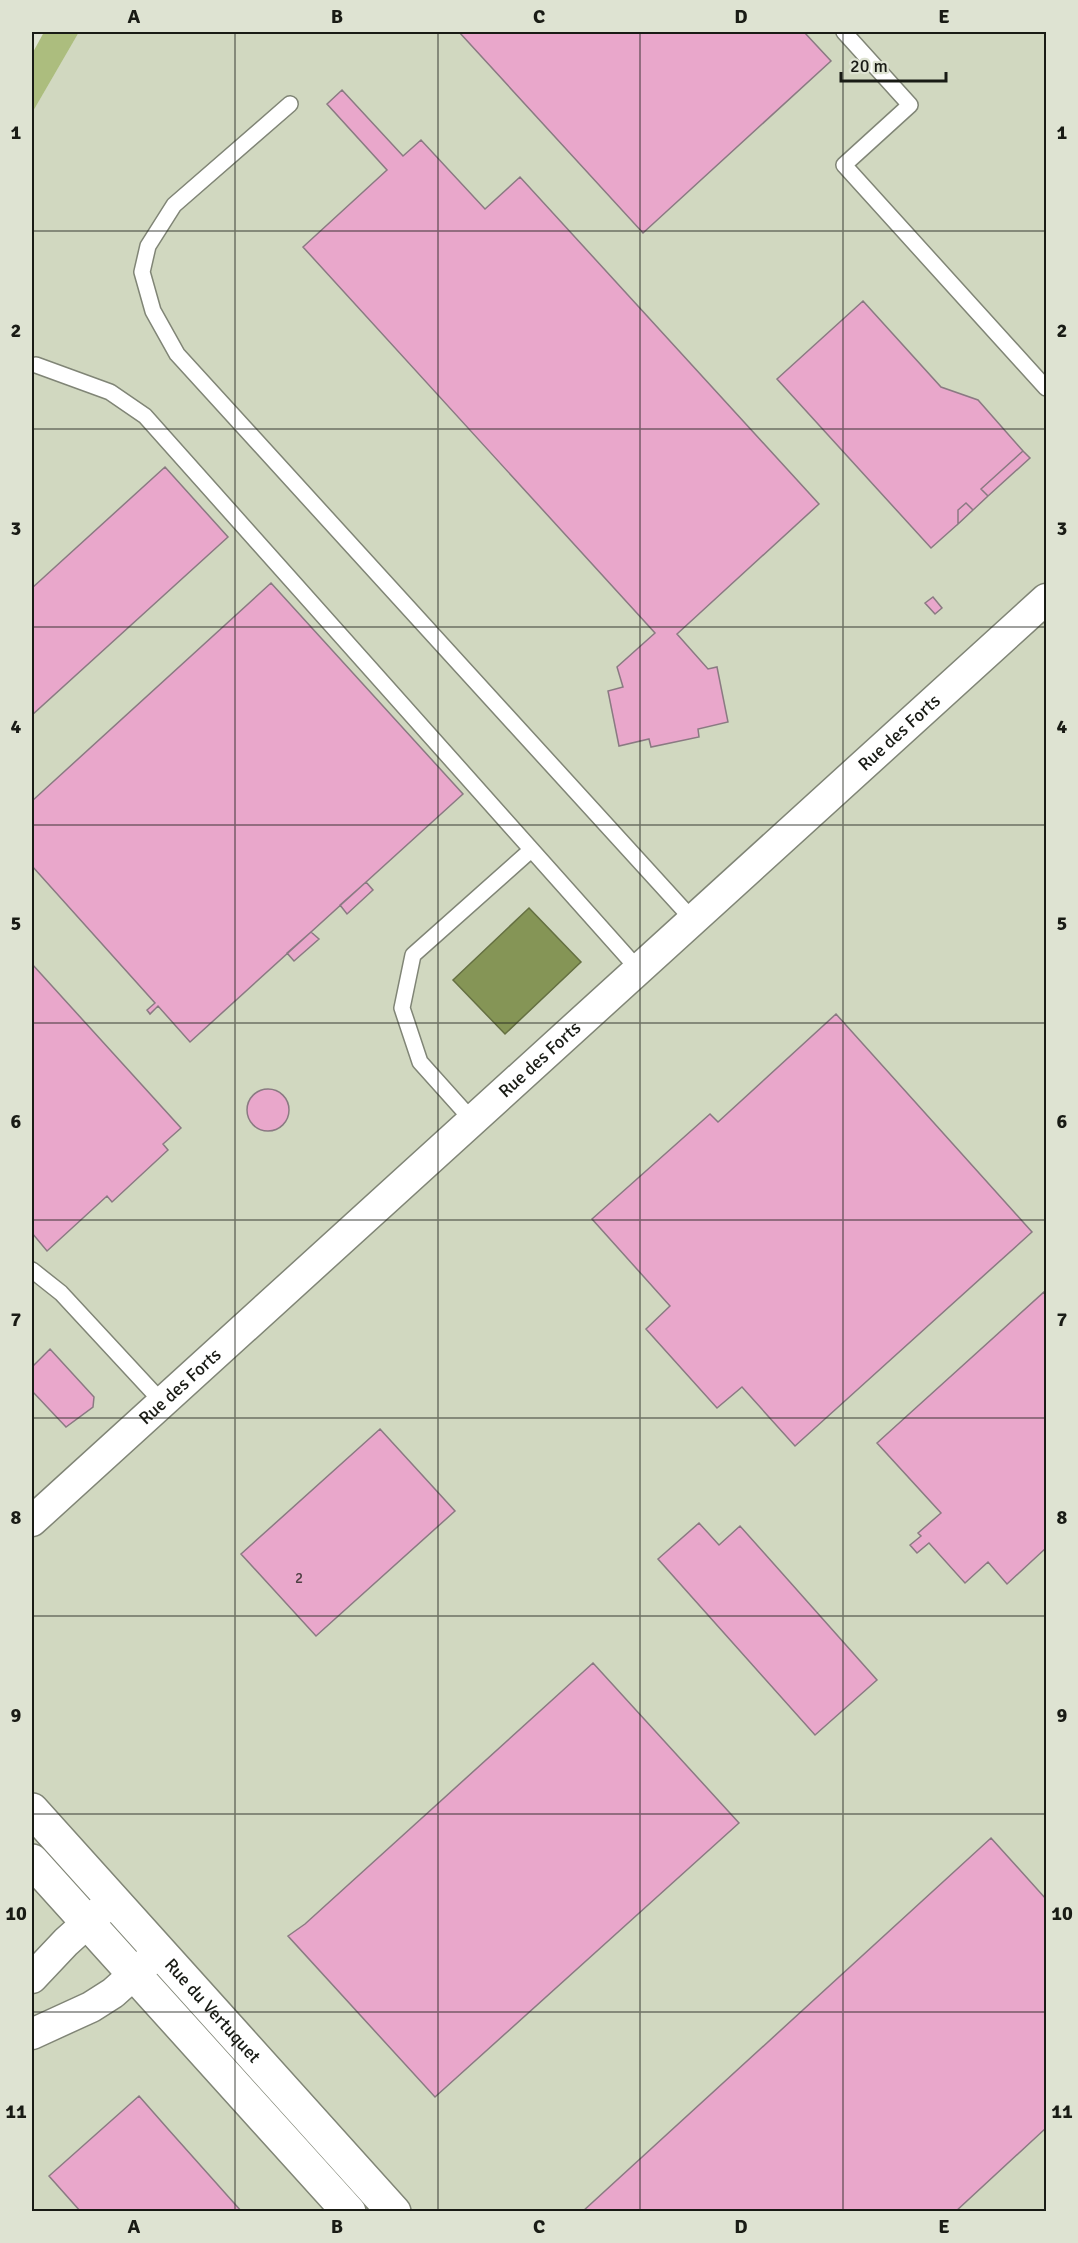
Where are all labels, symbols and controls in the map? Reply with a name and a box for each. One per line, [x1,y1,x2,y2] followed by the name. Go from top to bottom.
[128,4,141,29] text: A
[331,4,343,29] text: B
[533,4,545,29] text: C
[734,4,748,29] text: D
[938,4,950,29] text: E
[841,45,946,83] scale bar
[850,55,888,77] text: 20 m
[11,120,22,145] text: 1
[1057,120,1068,145] text: 1
[11,318,21,343] text: 2
[1057,318,1067,343] text: 2
[11,516,21,541] text: 3
[1057,516,1067,541] text: 3
[854,690,945,775] street label: Rue des Forts
[11,714,22,739] text: 4
[1057,714,1068,739] text: 4
[11,911,21,936] text: 5
[1057,911,1067,936] text: 5
[494,1017,585,1102] street label: Rue des Forts
[11,1109,22,1134] text: 6
[1057,1109,1068,1134] text: 6
[11,1307,22,1332] text: 7
[1057,1307,1068,1332] text: 7
[134,1344,226,1429] street label: Rue des Forts
[11,1505,22,1530] text: 8
[1057,1505,1068,1530] text: 8
[295,1569,303,1587] house number: 2
[11,1703,22,1728] text: 9
[1057,1703,1068,1728] text: 9
[5,1901,27,1926] text: 10
[1051,1901,1073,1926] text: 10
[160,1954,265,2067] street label: Rue du Vertuquet
[5,2099,27,2124] text: 11
[1051,2099,1073,2124] text: 11
[128,2214,141,2239] text: A
[331,2214,343,2239] text: B
[533,2214,545,2239] text: C
[734,2214,748,2239] text: D
[938,2214,950,2239] text: E

